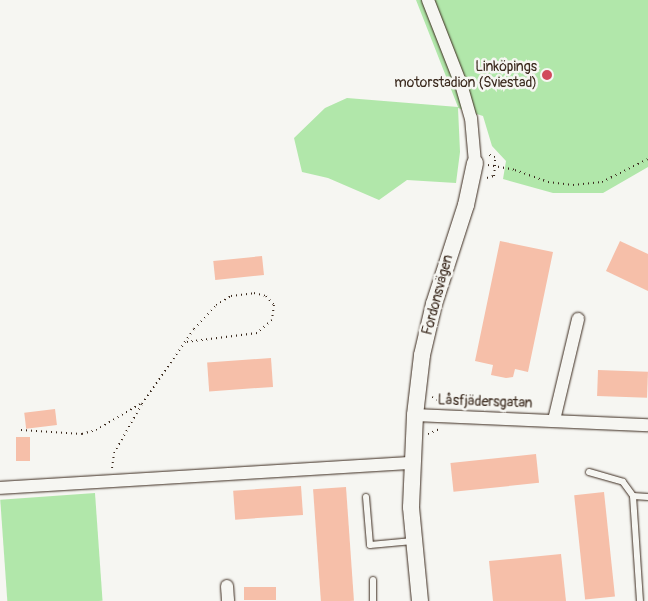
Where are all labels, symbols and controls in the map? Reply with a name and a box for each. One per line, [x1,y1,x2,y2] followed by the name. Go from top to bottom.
[394,59,537,92] place label: Linköpings motorstadion (Sviestad)
[541,69,553,81] marker: Linköpings motorstadion (Sviestad)
[419,253,457,337] street label: Fordonsvägen
[437,392,533,412] street label: Låsfjädersgatan

